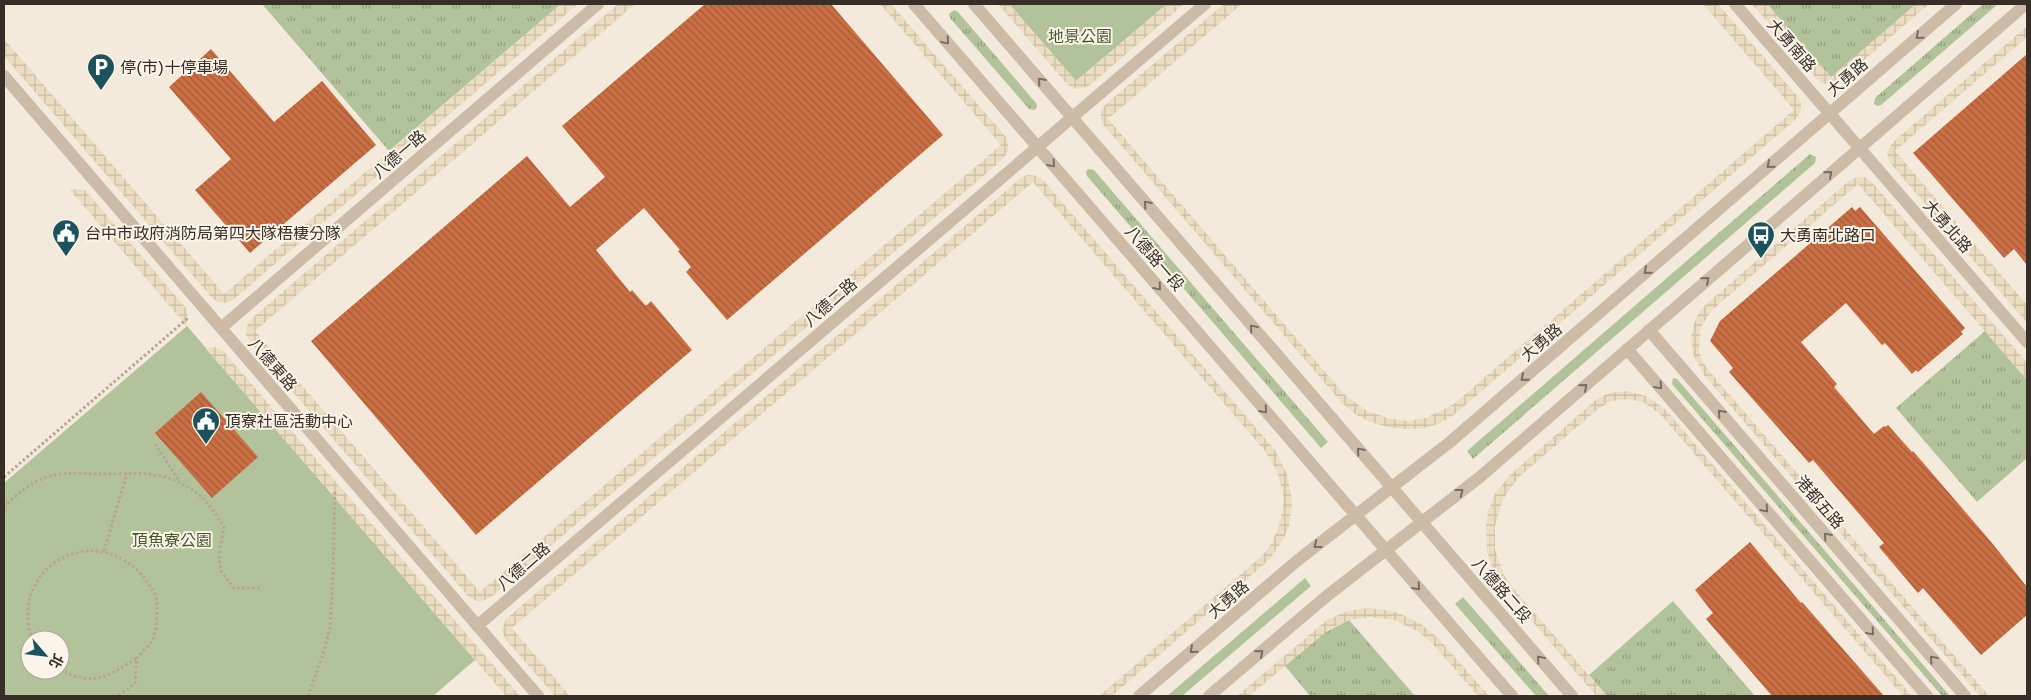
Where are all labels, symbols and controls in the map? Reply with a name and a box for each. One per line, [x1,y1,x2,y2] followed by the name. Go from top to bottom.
[1763,14,1821,76] street label: 大勇南路
[1048,26,1112,46] park label: 地景公園
[1916,30,1925,39] one-way arrow
[940,35,949,44] one-way arrow
[86,52,116,91] parking icon: 停(市)十停車場
[1822,54,1872,100] street label: 大勇路
[120,57,228,77] place label: 停(市)十停車場
[1038,78,1047,87] one-way arrow
[368,125,430,183] street label: 八德一路
[1047,158,1056,167] one-way arrow
[1766,159,1775,168] one-way arrow
[1824,171,1833,180] one-way arrow
[1919,195,1977,257] street label: 大勇北路
[1144,201,1153,210] one-way arrow
[51,218,81,257] public building icon: 台中市政府消防局第四大隊梧棲分隊
[1746,220,1776,259] bus stop icon: 大勇南北路口
[1121,221,1189,295] street label: 八德路一段
[85,223,341,243] place label: 台中市政府消防局第四大隊梧棲分隊
[1780,225,1876,245] place label: 大勇南北路口
[1644,266,1653,274] one-way arrow
[799,273,861,331] street label: 八德二路
[1701,277,1710,286] one-way arrow
[1153,281,1161,290] one-way arrow
[1516,319,1566,365] street label: 大勇路
[1250,324,1259,333] one-way arrow
[244,333,302,395] street label: 八德東路
[1521,372,1530,381] one-way arrow
[1653,380,1662,389] one-way arrow
[1578,384,1587,393] one-way arrow
[1259,404,1267,413] one-way arrow
[191,406,221,445] public building icon: 頂寮社區活動中心
[1719,410,1727,419] one-way arrow
[225,411,353,431] place label: 頂寮社區活動中心
[1356,447,1365,456] one-way arrow
[1791,471,1849,533] street label: 港都五路
[1454,490,1463,498] one-way arrow
[1760,503,1768,512] one-way arrow
[132,530,212,550] park label: 頂魚寮公園
[1824,533,1833,542] one-way arrow
[492,537,554,595] street label: 八德二路
[1314,540,1323,548] one-way arrow
[1468,553,1536,627] street label: 八德路二段
[1203,576,1253,622] street label: 大勇路
[1412,581,1420,590] one-way arrow
[1866,626,1874,635] one-way arrow
[20,630,70,680] north arrow
[1190,645,1199,653] one-way arrow
[1254,650,1263,659] one-way arrow
[46,651,68,672] text: 北
[1537,656,1546,665] one-way arrow
[1930,656,1939,665] one-way arrow

